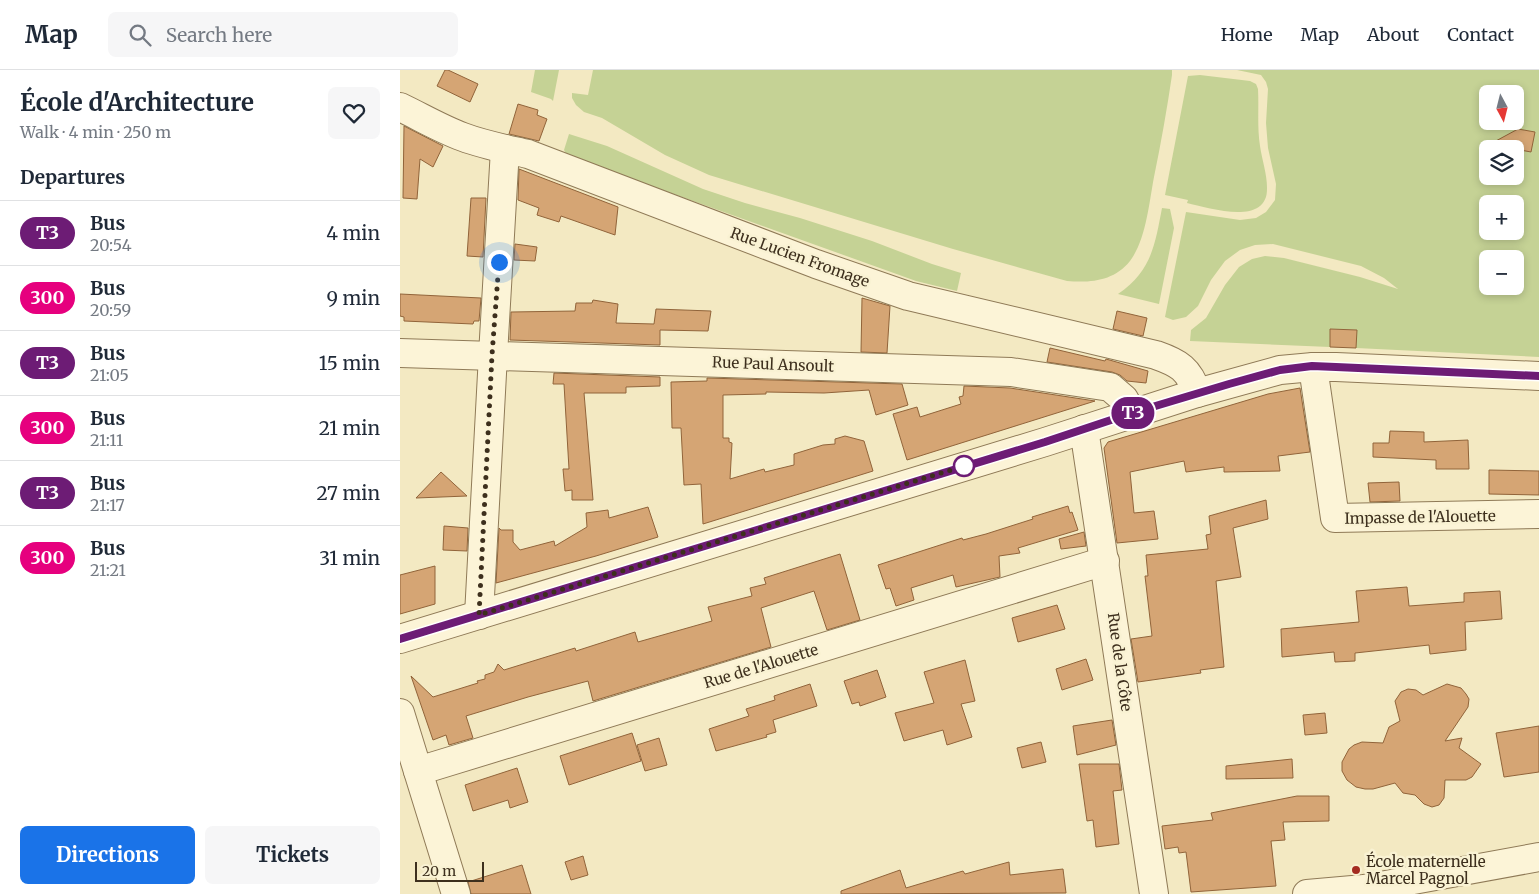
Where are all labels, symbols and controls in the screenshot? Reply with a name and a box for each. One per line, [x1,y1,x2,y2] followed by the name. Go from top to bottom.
[108,12,458,57] search box
[25,19,78,50] text: Map
[126,21,154,49] icon: search
[166,23,272,47] text: Search here
[1221,23,1273,46] text: Home
[1301,23,1339,46] text: Map
[1367,23,1419,46] text: About
[1447,23,1514,46] text: Contact
[1479,85,1524,130] north arrow
[1479,85,1524,295] map controls
[20,87,254,118] text: École d'Architecture
[328,87,380,139] button: heart
[20,122,171,142] text: Walk · 4 min · 250 m
[1479,140,1524,185] button: layers
[20,165,125,189] text: Departures
[1479,195,1524,240] button: +
[90,211,125,235] text: Bus
[36,221,59,244] text: T3
[326,221,380,245] text: 4 min
[728,223,872,291] street label: Rue Lucien Fromage
[90,235,132,255] text: 20:54
[487,250,512,275] your location
[1479,250,1524,295] button: −
[90,276,125,300] text: Bus
[30,286,65,309] text: 300
[326,286,380,310] text: 9 min
[90,300,131,320] text: 20:59
[90,341,125,365] text: Bus
[36,351,59,374] text: T3
[319,351,380,375] text: 15 min
[712,352,835,376] street label: Rue Paul Ansoult
[90,365,129,385] text: 21:05
[1110,397,1156,429] line badge: T3
[1121,401,1145,424] text: T3
[90,406,125,430] text: Bus
[30,416,65,439] text: 300
[319,416,380,440] text: 21 min
[90,430,123,450] text: 21:11
[953,455,975,477] unlabelled marker
[90,471,125,495] text: Bus
[36,481,59,504] text: T3
[316,481,380,505] text: 27 min
[90,495,125,515] text: 21:17
[1344,506,1496,528] street label: Impasse de l'Alouette
[90,536,125,560] text: Bus
[30,546,65,569] text: 300
[319,546,380,570] text: 31 min
[90,560,126,580] text: 21:21
[1104,611,1136,713] street label: Rue de la Côte
[701,640,821,692] street label: Rue de l'Alouette
[20,826,195,884] button: Directions
[205,826,380,884] button: Tickets
[1366,851,1486,888] place label: École maternelle Marcel Pagnol
[415,859,484,882] scale bar
[422,862,456,880] text: 20 m
[1350,864,1362,876] marker: École maternelle Marcel Pagnol

